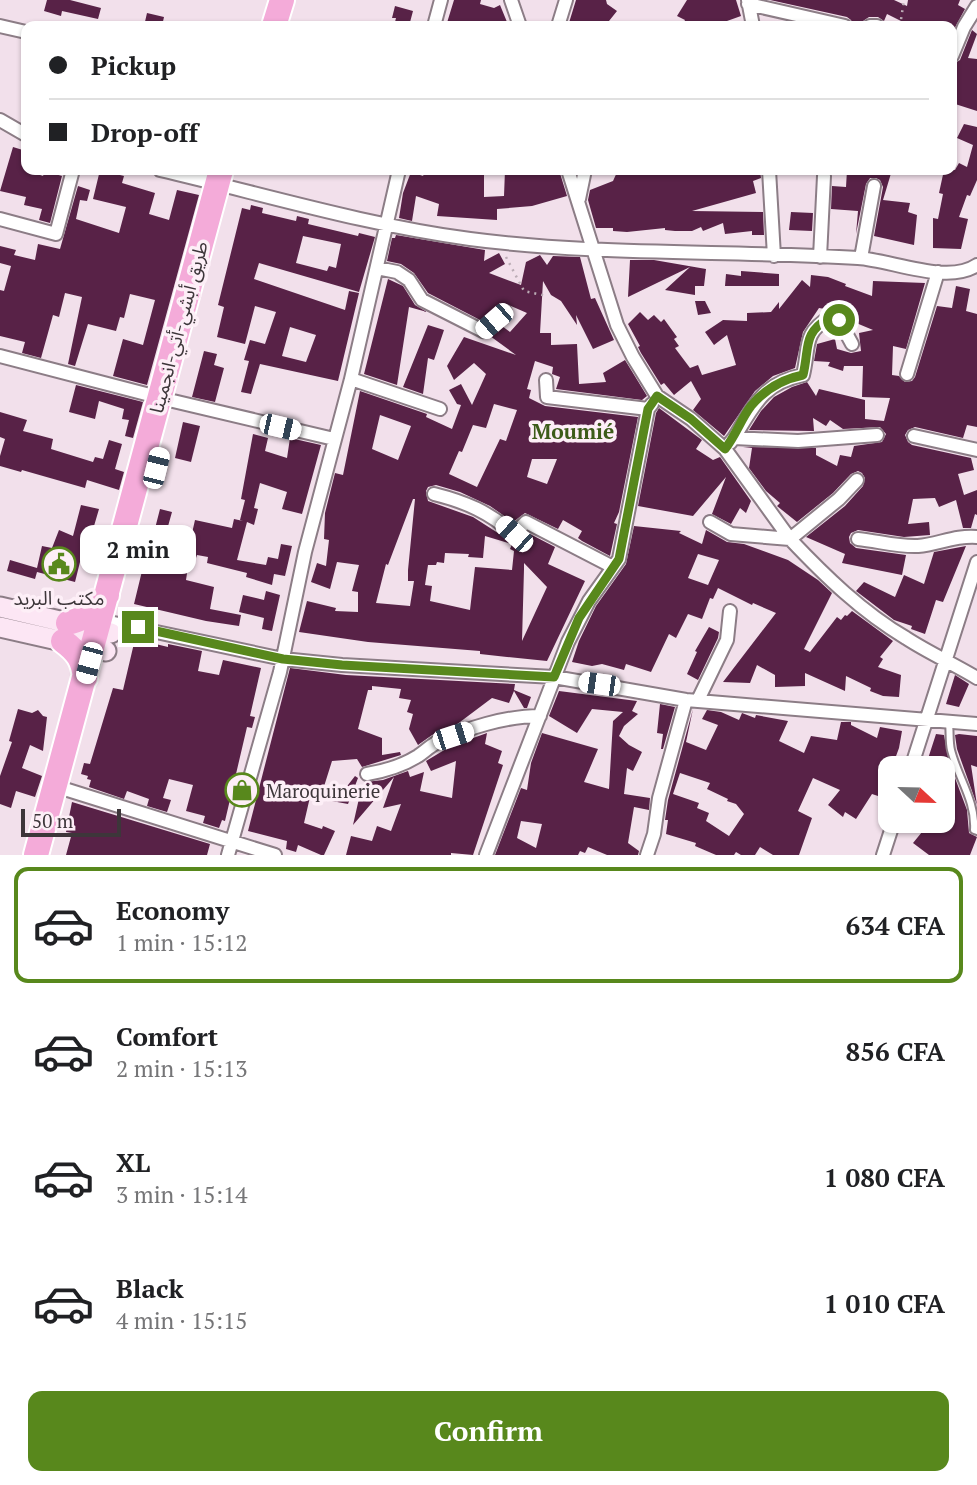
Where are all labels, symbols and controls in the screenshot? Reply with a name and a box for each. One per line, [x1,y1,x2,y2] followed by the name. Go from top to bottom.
[91,48,176,82] text: Pickup
[91,115,198,149] text: Drop-off
[143,238,216,417] street label: طريق أبشي-أتي-انجمينا
[472,299,517,343] car
[823,304,855,336] route start
[258,412,303,442] car
[532,417,614,445] district label: Moumié
[141,445,172,491] car
[492,512,537,556] car
[80,526,196,574] callout: 2 min
[107,534,169,565] text: 2 min
[40,545,78,583] public building icon: مكتب البريد
[14,585,104,610] place label: مكتب البريد
[122,611,154,643] route end
[74,640,105,686] car
[577,671,622,697] car
[430,720,477,752] car
[878,756,956,833] north arrow
[878,756,955,833] map controls
[223,771,261,809] shop icon: Maroquinerie
[266,778,380,803] place label: Maroquinerie
[21,806,121,838] scale bar
[32,808,73,833] text: 50 m
[116,893,229,927] text: Economy
[32,894,95,957] icon: car
[846,908,945,942] text: 634 CFA
[116,927,248,958] text: 1 min · 15:12
[116,1019,218,1053] text: Comfort
[32,1020,95,1083] icon: car
[846,1034,945,1068] text: 856 CFA
[116,1053,248,1084] text: 2 min · 15:13
[116,1145,150,1179] text: XL
[32,1146,95,1209] icon: car
[824,1160,945,1194] text: 1 080 CFA
[116,1179,248,1210] text: 3 min · 15:14
[116,1271,184,1305] text: Black
[32,1272,95,1335] icon: car
[824,1286,945,1320] text: 1 010 CFA
[116,1305,248,1336] text: 4 min · 15:15
[28,1391,949,1471] button: Confirm

